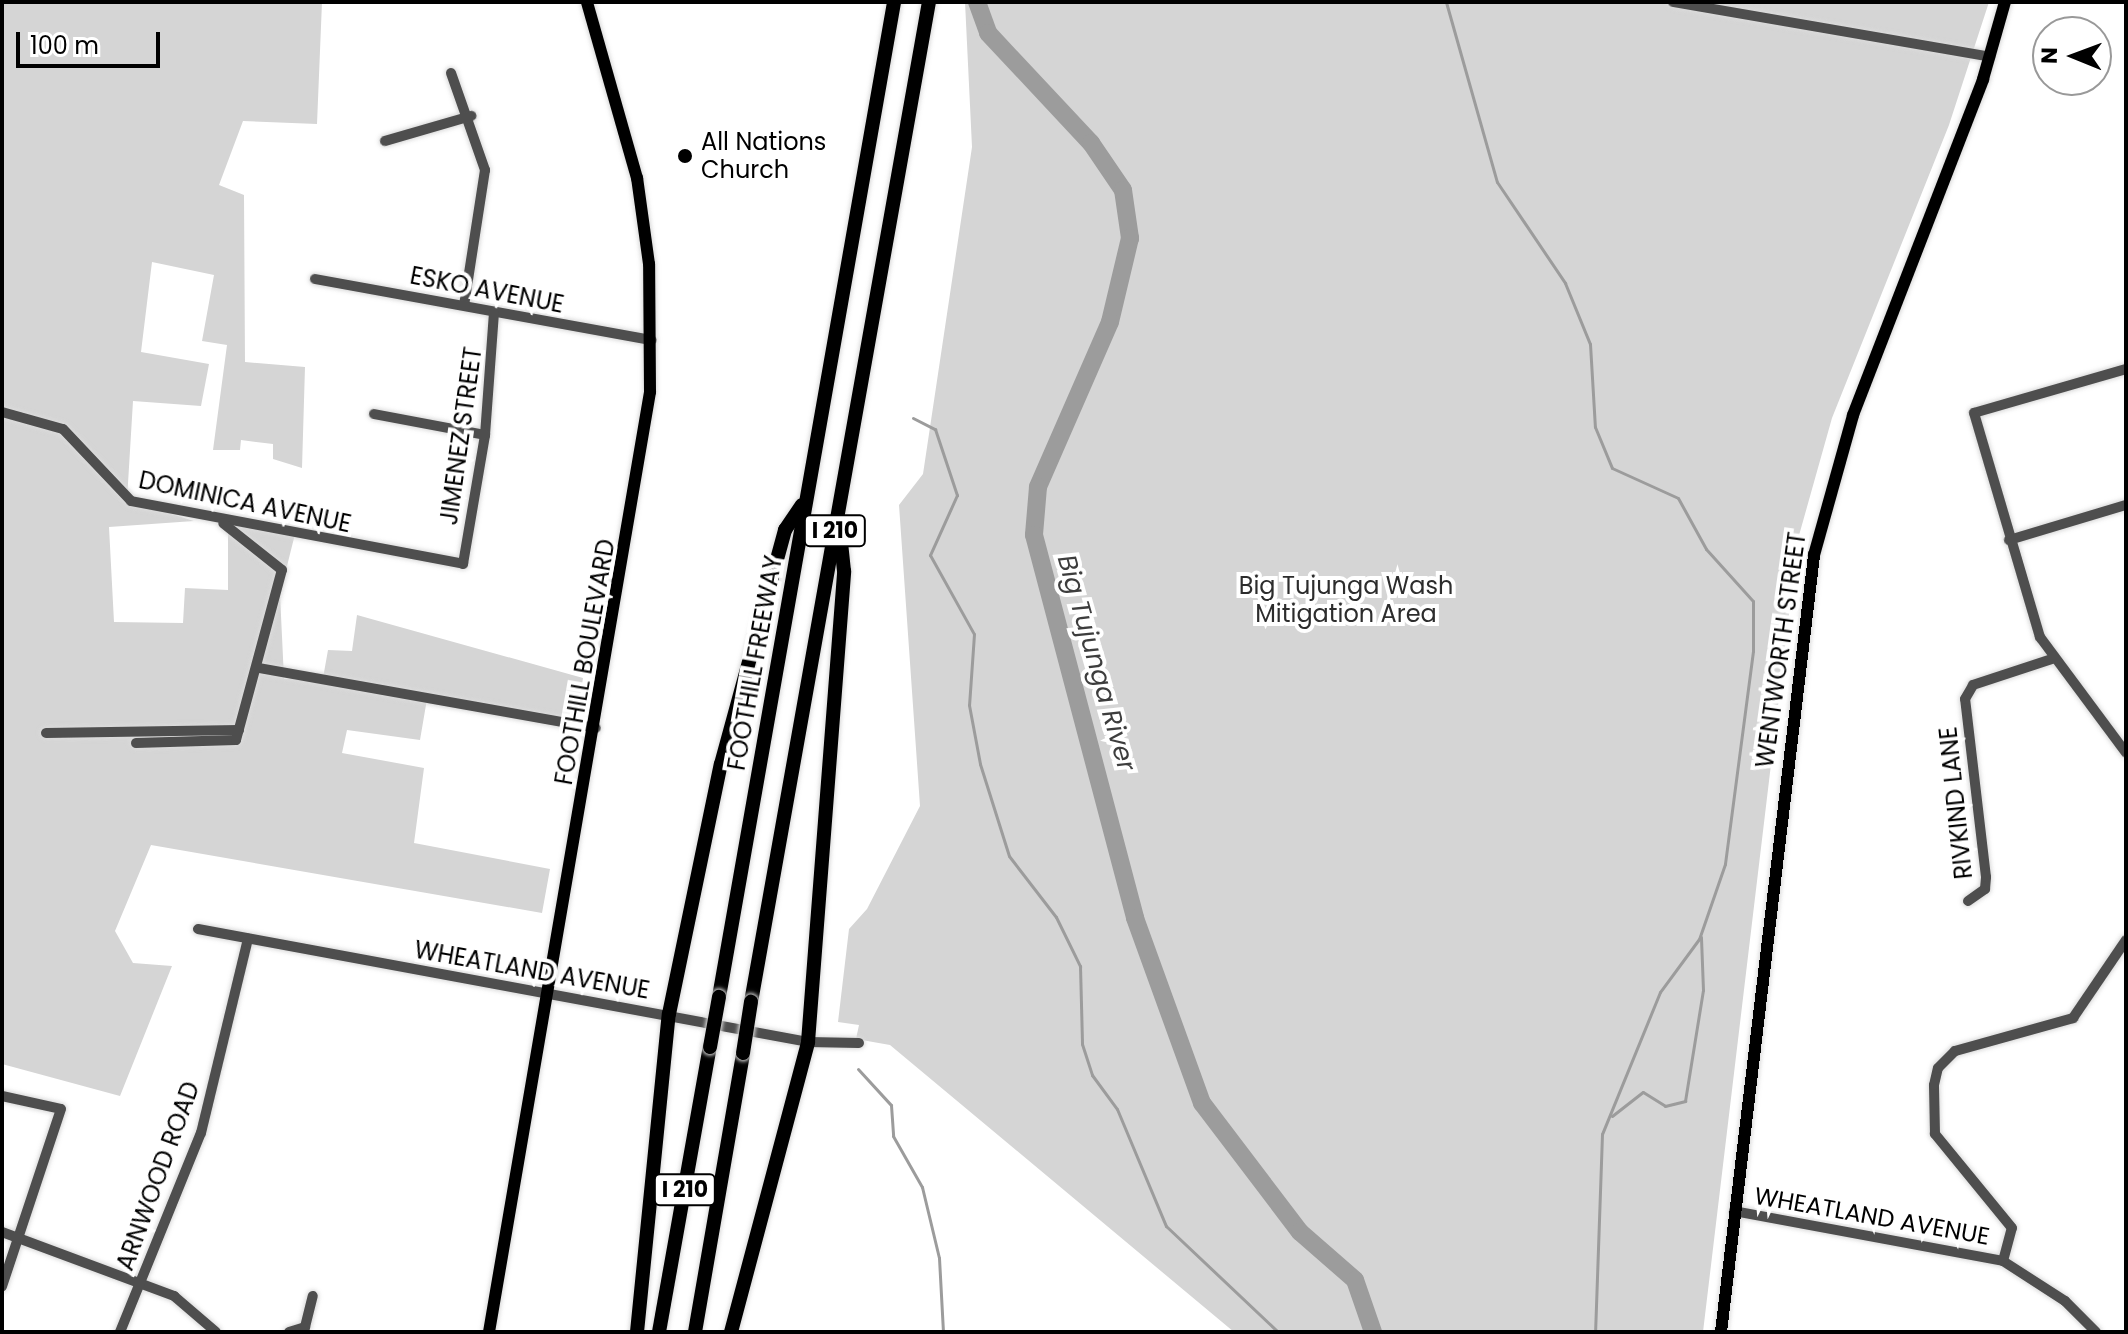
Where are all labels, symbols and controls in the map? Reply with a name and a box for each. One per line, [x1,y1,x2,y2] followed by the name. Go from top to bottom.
[20,16,164,66] scale bar
[2032,16,2112,96] north arrow
[30,29,99,62] text: 100 m
[2034,47,2065,64] text: N
[701,128,826,184] place label: All Nations Church
[676,147,694,165] marker: All Nations Church
[408,261,566,319] street label: ESKO AVENUE
[434,345,488,527] street label: JIMENEZ STREET
[136,465,354,539] street label: DOMINICA AVENUE
[803,513,867,549] road number: I 210
[1750,530,1812,770] street label: WENTWORTH STREET
[549,537,621,787] street label: FOOTHILL BOULEVARD
[1050,551,1142,775] water label: Big Tujunga River
[722,553,788,773] street label: FOOTHILL FREEWAY
[1239,572,1453,628] park label: Big Tujunga Wash Mitigation Area
[1934,725,1978,881] street label: RIVKIND LANE
[412,935,652,1005] street label: WHEATLAND AVENUE
[110,1078,206,1274] street label: ARNWOOD ROAD
[653,1172,717,1208] road number: I 210
[1752,1181,1992,1251] street label: WHEATLAND AVENUE

